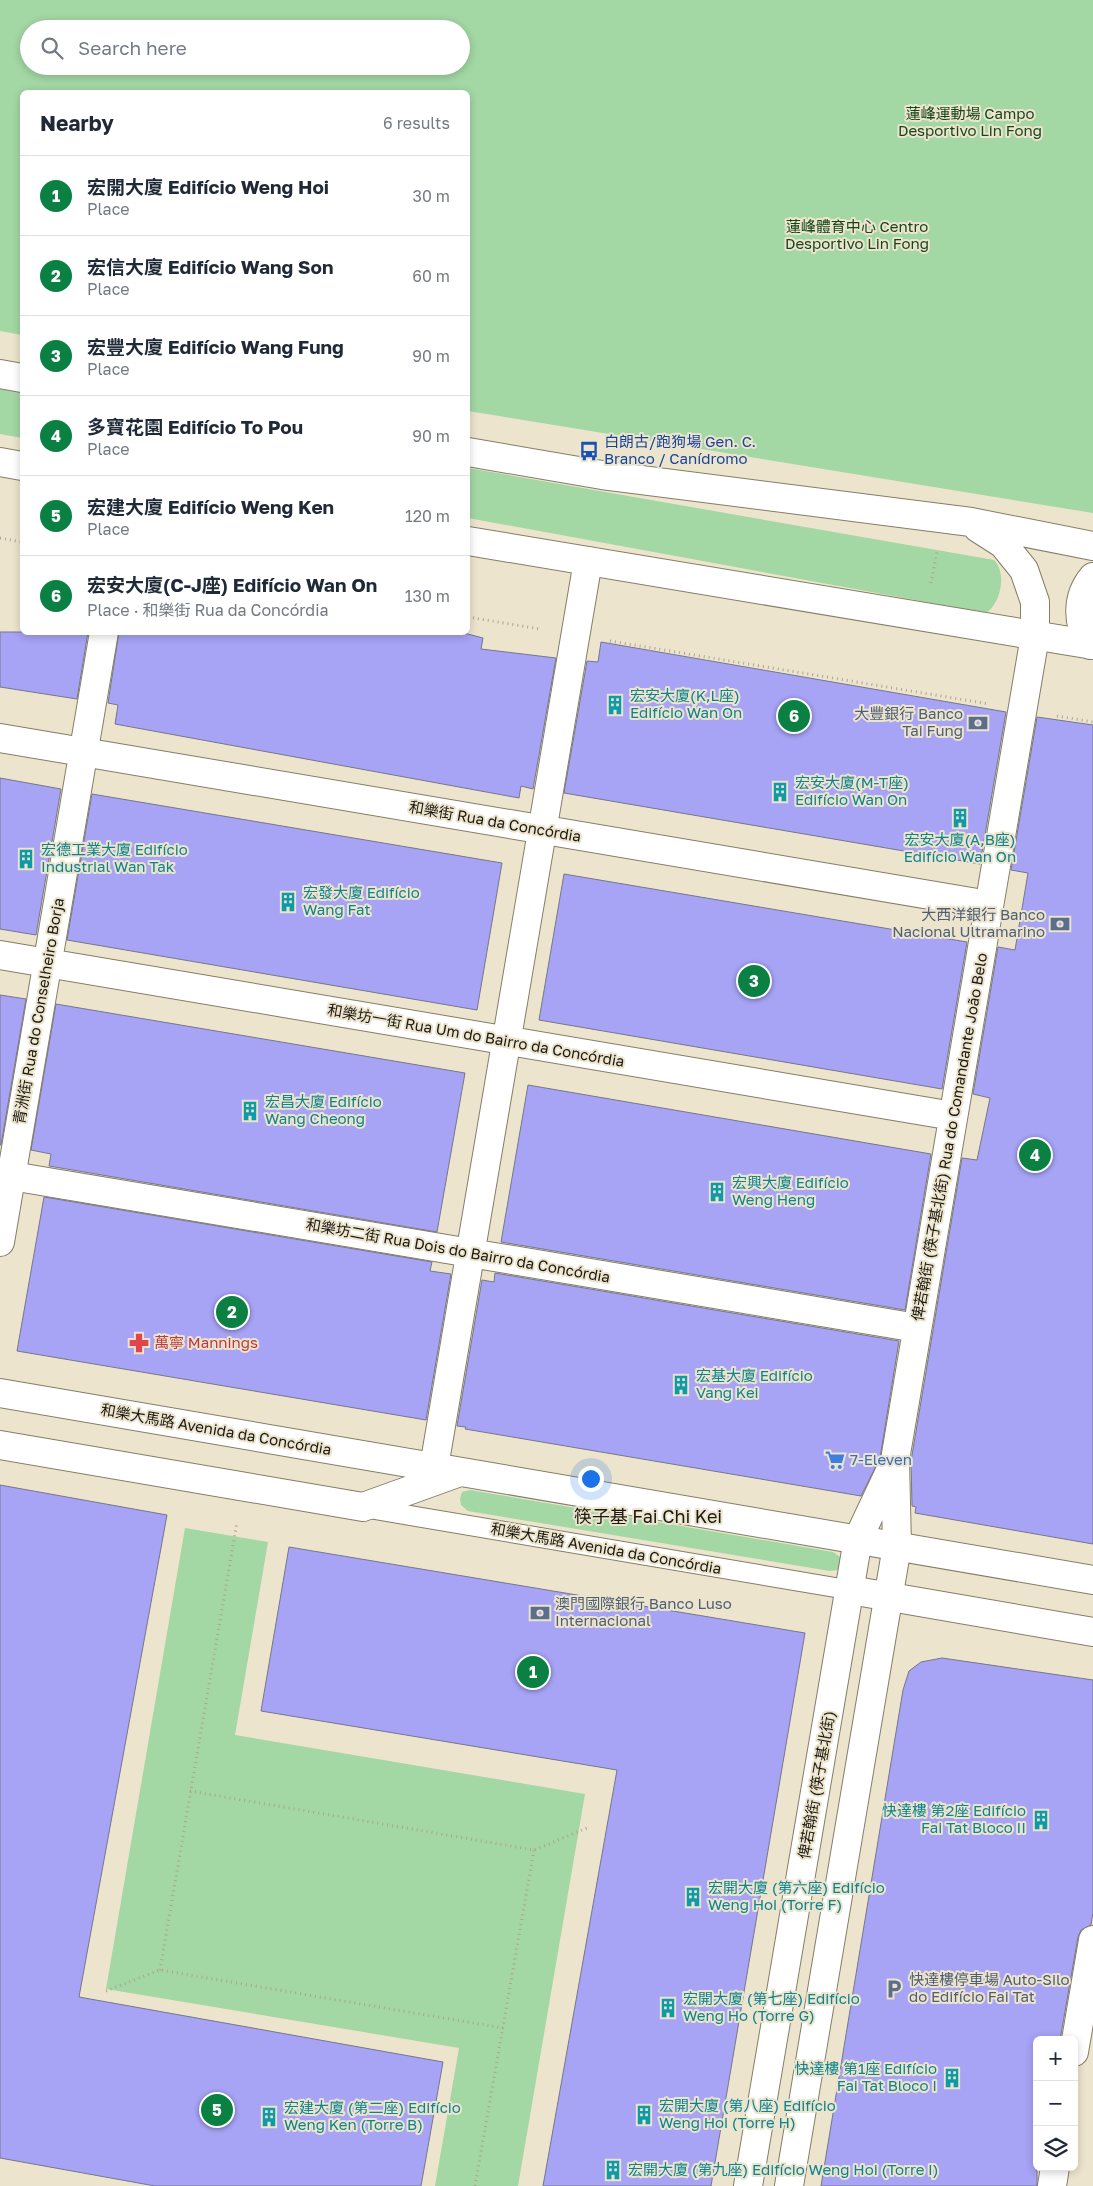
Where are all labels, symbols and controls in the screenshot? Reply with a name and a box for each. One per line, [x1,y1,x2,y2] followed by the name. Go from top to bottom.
[20,20,470,75] search box
[38,34,66,62] icon: search
[78,36,187,59] text: Search here
[898,104,1042,139] park label: 蓮峰運動場 Campo Desportivo Lin Fong
[40,110,114,136] text: Nearby
[383,113,450,133] text: 6 results
[87,175,329,198] text: 宏開大廈 Edifício Weng Hoi
[52,186,60,206] text: 1
[413,186,450,206] text: 30 m
[87,199,130,219] text: Place
[785,217,929,252] park label: 蓮峰體育中心 Centro Desportivo Lin Fong
[87,255,333,278] text: 宏信大廈 Edifício Wang Son
[51,266,61,286] text: 2
[412,266,450,286] text: 60 m
[87,279,130,299] text: Place
[87,335,344,358] text: 宏豐大廈 Edifício Wang Fung
[51,346,61,366] text: 3
[412,346,450,366] text: 90 m
[87,359,130,379] text: Place
[87,415,303,438] text: 多寶花園 Edifício To Pou
[51,426,61,446] text: 4
[412,426,450,446] text: 90 m
[604,432,756,467] place label: 白朗古/跑狗場 Gen. C. Branco / Canídromo
[87,439,130,459] text: Place
[578,440,600,462] bus stop icon: 白朗古/跑狗場 Gen. C. Branco / Canídromo
[87,495,334,518] text: 宏建大廈 Edifício Weng Ken
[51,506,61,526] text: 5
[405,506,450,526] text: 120 m
[87,519,130,539] text: Place
[87,573,377,596] text: 宏安大廈(C-J座) Edifício Wan On
[51,586,61,606] text: 6
[405,586,450,606] text: 130 m
[87,600,329,620] text: Place · 和樂街 Rua da Concórdia
[630,686,742,721] place label: 宏安大廈(K,L座) Edifício Wan On
[604,694,626,716] building icon: 宏安大廈(K,L座) Edifício Wan On
[778,697,810,735] pin: 6
[854,704,963,739] place label: 大豐銀行 Banco Tai Fung
[967,712,989,734] bank icon: 大豐銀行 Banco Tai Fung
[795,773,909,808] place label: 宏安大廈(M-T座) Edifício Wan On
[769,781,791,803] building icon: 宏安大廈(M-T座) Edifício Wan On
[408,797,583,845] street label: 和樂街 Rua da Concórdia
[949,807,971,829] building icon: 宏安大廈(A,B座) Edifício Wan On
[904,830,1016,865] place label: 宏安大廈(A,B座) Edifício Wan On
[41,840,188,875] place label: 宏德工業大廈 Edifício Industrial Wan Tak
[15,848,37,870] building icon: 宏德工業大廈 Edifício Industrial Wan Tak
[303,883,420,918] place label: 宏發大廈 Edifício Wang Fat
[277,891,299,913] building icon: 宏發大廈 Edifício Wang Fat
[9,896,67,1125] street label: 青洲街 Rua do Conselheiro Borja
[892,905,1045,940] place label: 大西洋銀行 Banco Nacional Ultramarino
[1049,913,1071,935] bank icon: 大西洋銀行 Banco Nacional Ultramarino
[908,951,990,1322] street label: 俾若翰街 (筷子基北街) Rua do Comandante João Belo
[738,962,770,1000] pin: 3
[326,1000,626,1070] street label: 和樂坊一街 Rua Um do Bairro da Concórdia
[265,1092,382,1127] place label: 宏昌大廈 Edifício Wang Cheong
[239,1100,261,1122] building icon: 宏昌大廈 Edifício Wang Cheong
[1019,1136,1051,1174] pin: 4
[732,1173,849,1208] place label: 宏興大廈 Edifício Weng Heng
[706,1181,728,1203] building icon: 宏興大廈 Edifício Weng Heng
[305,1214,612,1286] street label: 和樂坊二街 Rua Dois do Bairro da Concórdia
[216,1293,248,1331] pin: 2
[128,1332,150,1354] pharmacy icon: 萬寧 Mannings
[154,1333,258,1351] place label: 萬寧 Mannings
[696,1366,813,1401] place label: 宏基大廈 Edifício Vang Kei
[670,1374,692,1396] building icon: 宏基大廈 Edifício Vang Kei
[99,1400,333,1458] street label: 和樂大馬路 Avenida da Concórdia
[824,1449,846,1471] supermarket icon: 7-Eleven
[850,1450,912,1468] place label: 7-Eleven
[578,1466,604,1492] your location
[574,1505,722,1527] district label: 筷子基 Fai Chi Kei
[489,1519,723,1577] street label: 和樂大馬路 Avenida da Concórdia
[555,1594,732,1629] place label: 澳門國際銀行 Banco Luso Internacional
[529,1602,551,1624] bank icon: 澳門國際銀行 Banco Luso Internacional
[517,1653,549,1691] pin: 1
[794,1709,838,1860] street label: 俾若翰街 (筷子基北街)
[882,1801,1026,1836] place label: 快達樓 第2座 Edifício Fai Tat Bloco II
[1030,1809,1052,1831] building icon: 快達樓 第2座 Edifício Fai Tat Bloco II
[708,1878,885,1913] place label: 宏開大廈 (第六座) Edifício Weng Hoi (Torre F)
[682,1886,704,1908] building icon: 宏開大廈 (第六座) Edifício Weng Hoi (Torre F)
[909,1970,1070,2005] place label: 快達樓停車場 Auto-Silo do Edifício Fai Tat
[883,1978,905,2000] parking icon: 快達樓停車場 Auto-Silo do Edifício Fai Tat
[683,1989,860,2024] place label: 宏開大廈 (第七座) Edifício Weng Ho (Torre G)
[657,1997,679,2019] building icon: 宏開大廈 (第七座) Edifício Weng Ho (Torre G)
[1033,2036,1078,2171] map controls
[1033,2036,1078,2081] button: +
[794,2059,937,2094] place label: 快達樓 第1座 Edifício Fai Tat Bloco I
[941,2067,963,2089] building icon: 快達樓 第1座 Edifício Fai Tat Bloco I
[1033,2081,1078,2126] button: −
[201,2091,233,2129] pin: 5
[659,2096,836,2131] place label: 宏開大廈 (第八座) Edifício Weng Hoi (Torre H)
[284,2098,461,2133] place label: 宏建大廈 (第二座) Edifício Weng Ken (Torre B)
[633,2104,655,2126] building icon: 宏開大廈 (第八座) Edifício Weng Hoi (Torre H)
[258,2106,280,2128] building icon: 宏建大廈 (第二座) Edifício Weng Ken (Torre B)
[1033,2126,1078,2171] button: layers
[602,2159,624,2181] building icon: 宏開大廈 (第九座) Edifício Weng Hoi (Torre I)
[628,2160,939,2178] place label: 宏開大廈 (第九座) Edifício Weng Hoi (Torre I)

